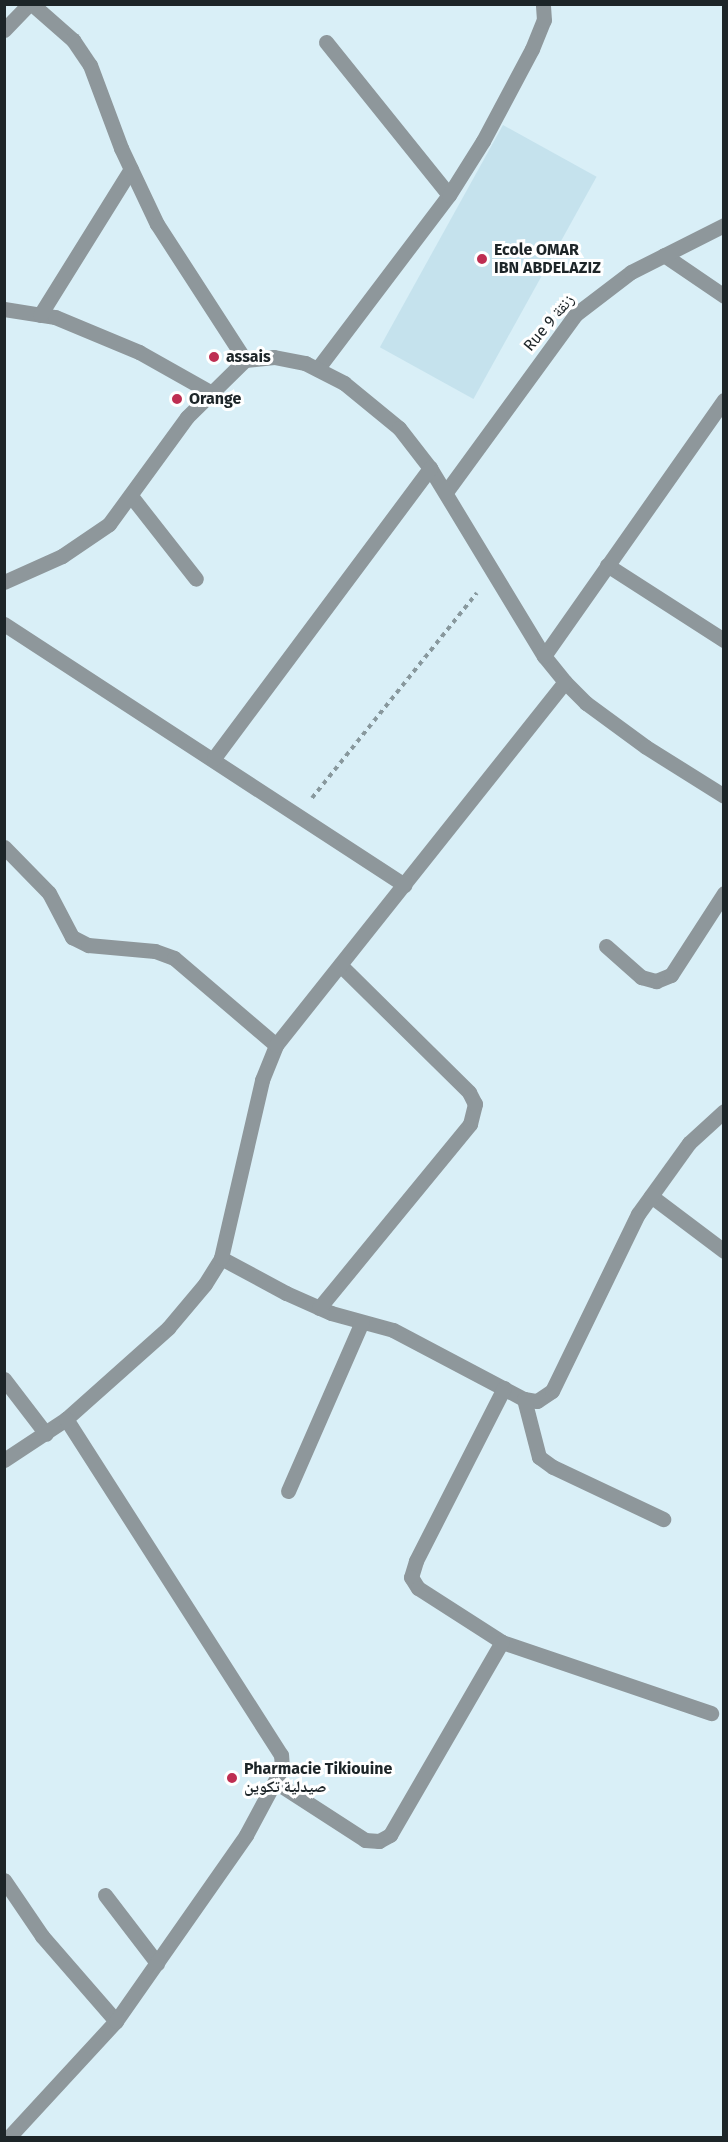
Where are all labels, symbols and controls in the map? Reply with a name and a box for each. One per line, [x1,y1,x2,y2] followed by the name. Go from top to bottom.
[494,240,601,278] place label: Ecole OMAR IBN ABDELAZIZ
[475,252,489,266] marker: Ecole OMAR IBN ABDELAZIZ
[520,291,578,355] street label: Rue 9 زنقة
[226,347,271,367] place label: assais
[207,350,221,364] marker: assais
[189,389,241,409] place label: Orange
[170,392,184,406] marker: Orange
[244,1759,392,1797] place label: Pharmacie Tikiouine صيدلية تكوين
[225,1771,239,1785] marker: Pharmacie Tikiouine صيدلية تكوين

